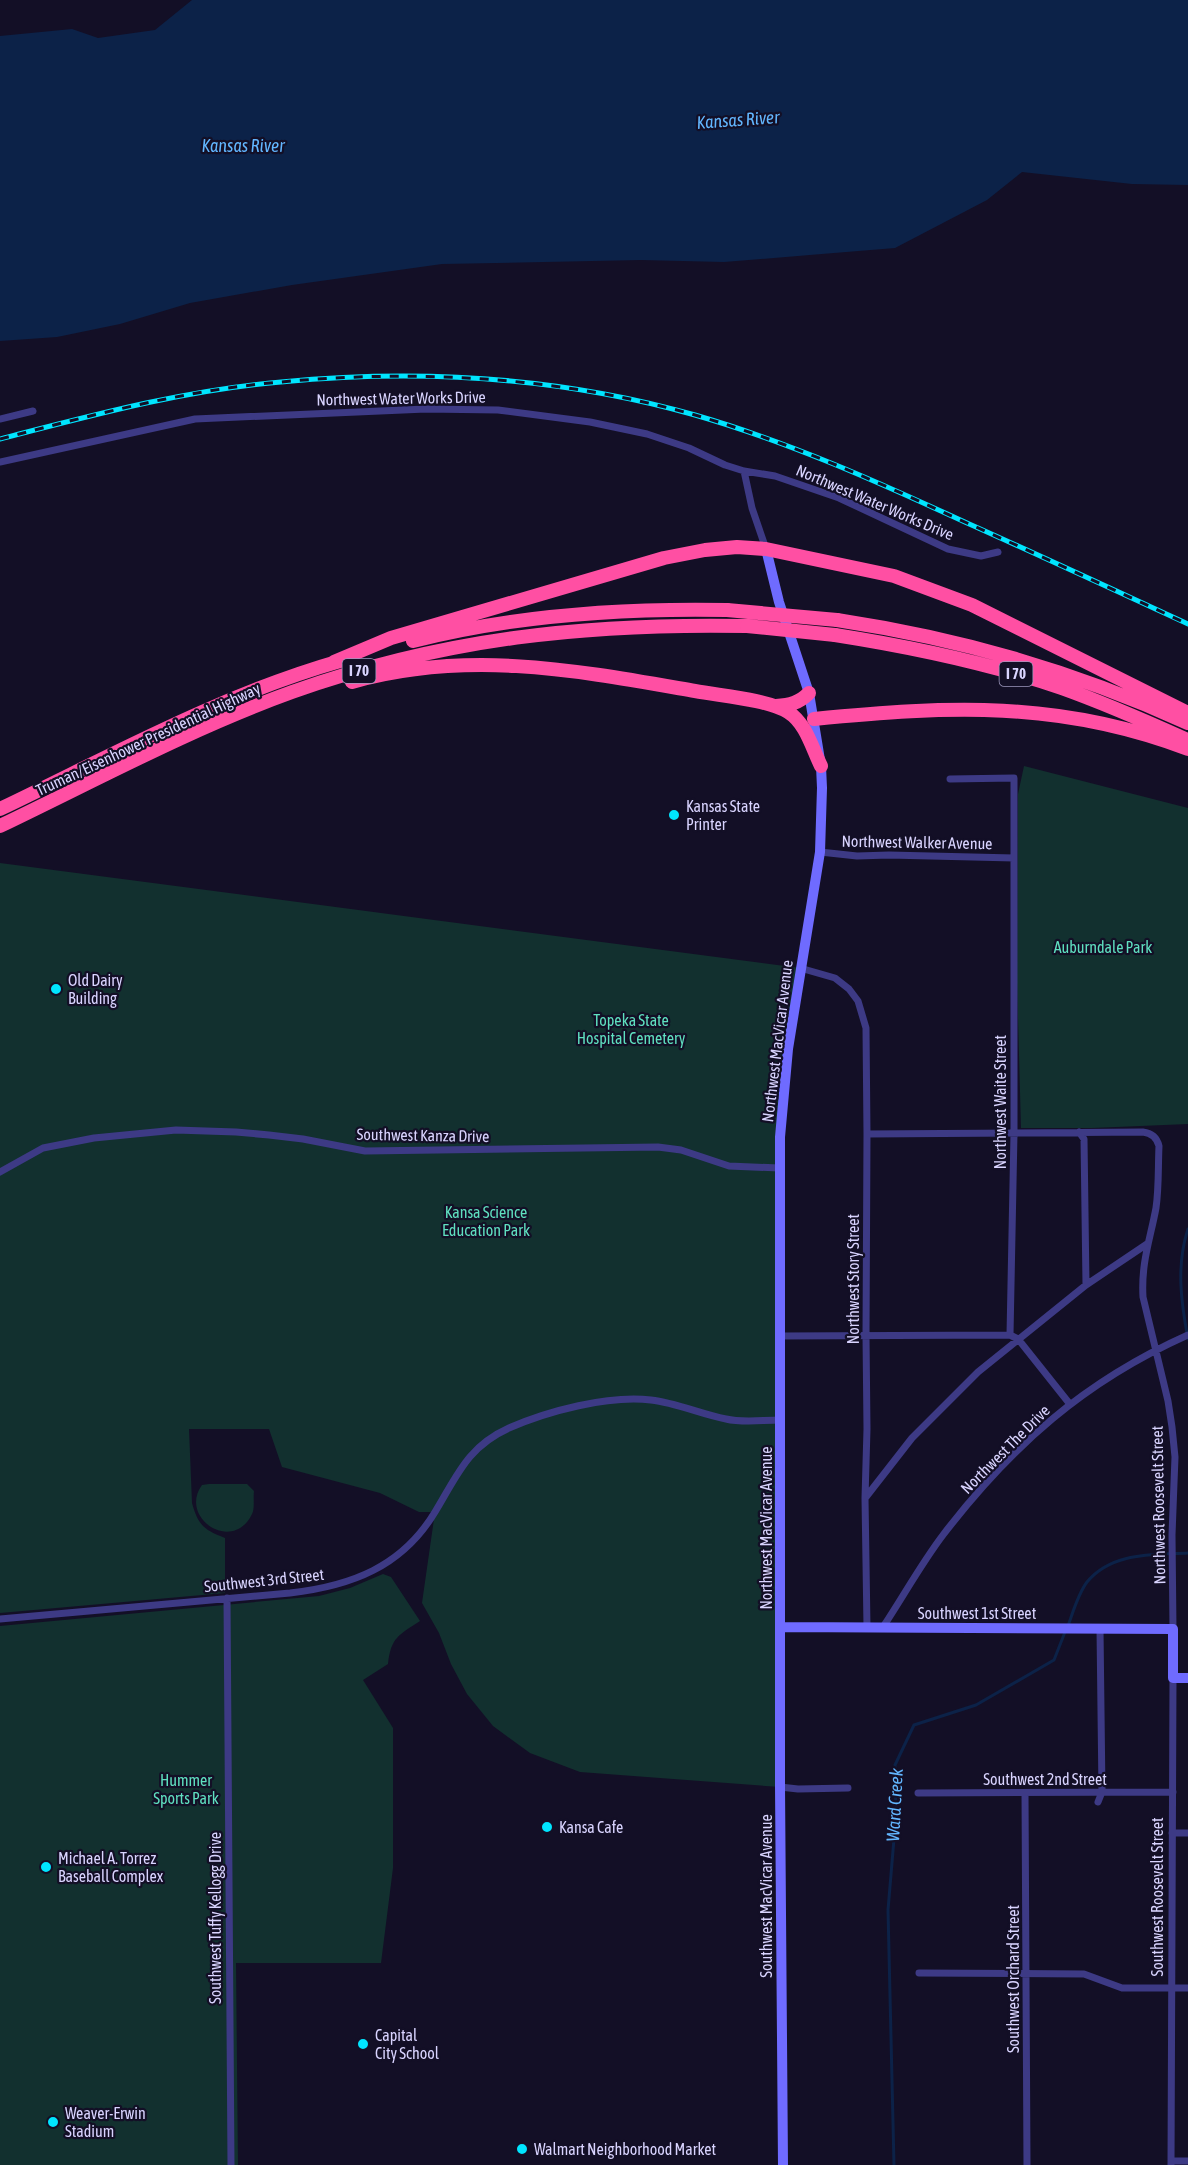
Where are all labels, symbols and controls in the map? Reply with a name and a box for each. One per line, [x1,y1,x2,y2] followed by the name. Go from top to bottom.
[696,106,781,133] water label: Kansas River
[202,135,285,156] water label: Kansas River
[316,388,486,408] street label: Northwest Water Works Drive
[793,461,957,543] street label: Northwest Water Works Drive
[342,659,376,683] road number: I 70
[1000,662,1032,686] road number: I 70
[33,679,264,800] street label: Truman/Eisenhower Presidential Highway
[686,797,760,833] place label: Kansas State Printer
[667,808,681,822] marker: Kansas State Printer
[841,832,993,852] street label: Northwest Walker Avenue
[1054,938,1152,956] park label: Auburndale Park
[758,959,796,1123] street label: Northwest MacVicar Avenue
[68,971,123,1008] place label: Old Dairy Building
[49,982,63,996] marker: Old Dairy Building
[577,1011,686,1048] park label: Topeka State Hospital Cemetery
[991,1034,1009,1169] street label: Northwest Waite Street
[357,1125,489,1145] street label: Southwest Kanza Drive
[442,1203,530,1239] park label: Kansa Science Education Park
[844,1213,863,1344] street label: Northwest Story Street
[957,1401,1053,1497] street label: Northwest The Drive
[1148,1425,1168,1584] street label: Northwest Roosevelt Street
[757,1446,775,1610] street label: Northwest MacVicar Avenue
[203,1565,325,1595] street label: Southwest 3rd Street
[918,1604,1037,1622] street label: Southwest 1st Street
[882,1767,907,1842] water label: Ward Creek
[983,1770,1107,1788] street label: Southwest 2nd Street
[153,1771,219,1808] park label: Hummer Sports Park
[757,1814,775,1978] street label: Southwest MacVicar Avenue
[1148,1817,1166,1977] street label: Southwest Roosevelt Street
[559,1818,623,1836] place label: Kansa Cafe
[540,1820,554,1834] marker: Kansa Cafe
[206,1832,225,2004] street label: Southwest Tuffy Kellogg Drive
[58,1849,164,1886] place label: Michael A. Torrez Baseball Complex
[39,1860,53,1874] marker: Michael A. Torrez Baseball Complex
[1004,1905,1022,2053] street label: Southwest Orchard Street
[375,2026,440,2063] place label: Capital City School
[356,2037,370,2051] marker: Capital City School
[65,2104,146,2140] place label: Weaver-Erwin Stadium
[46,2115,60,2129] marker: Weaver-Erwin Stadium
[534,2140,716,2159] place label: Walmart Neighborhood Market
[515,2142,529,2156] marker: Walmart Neighborhood Market

